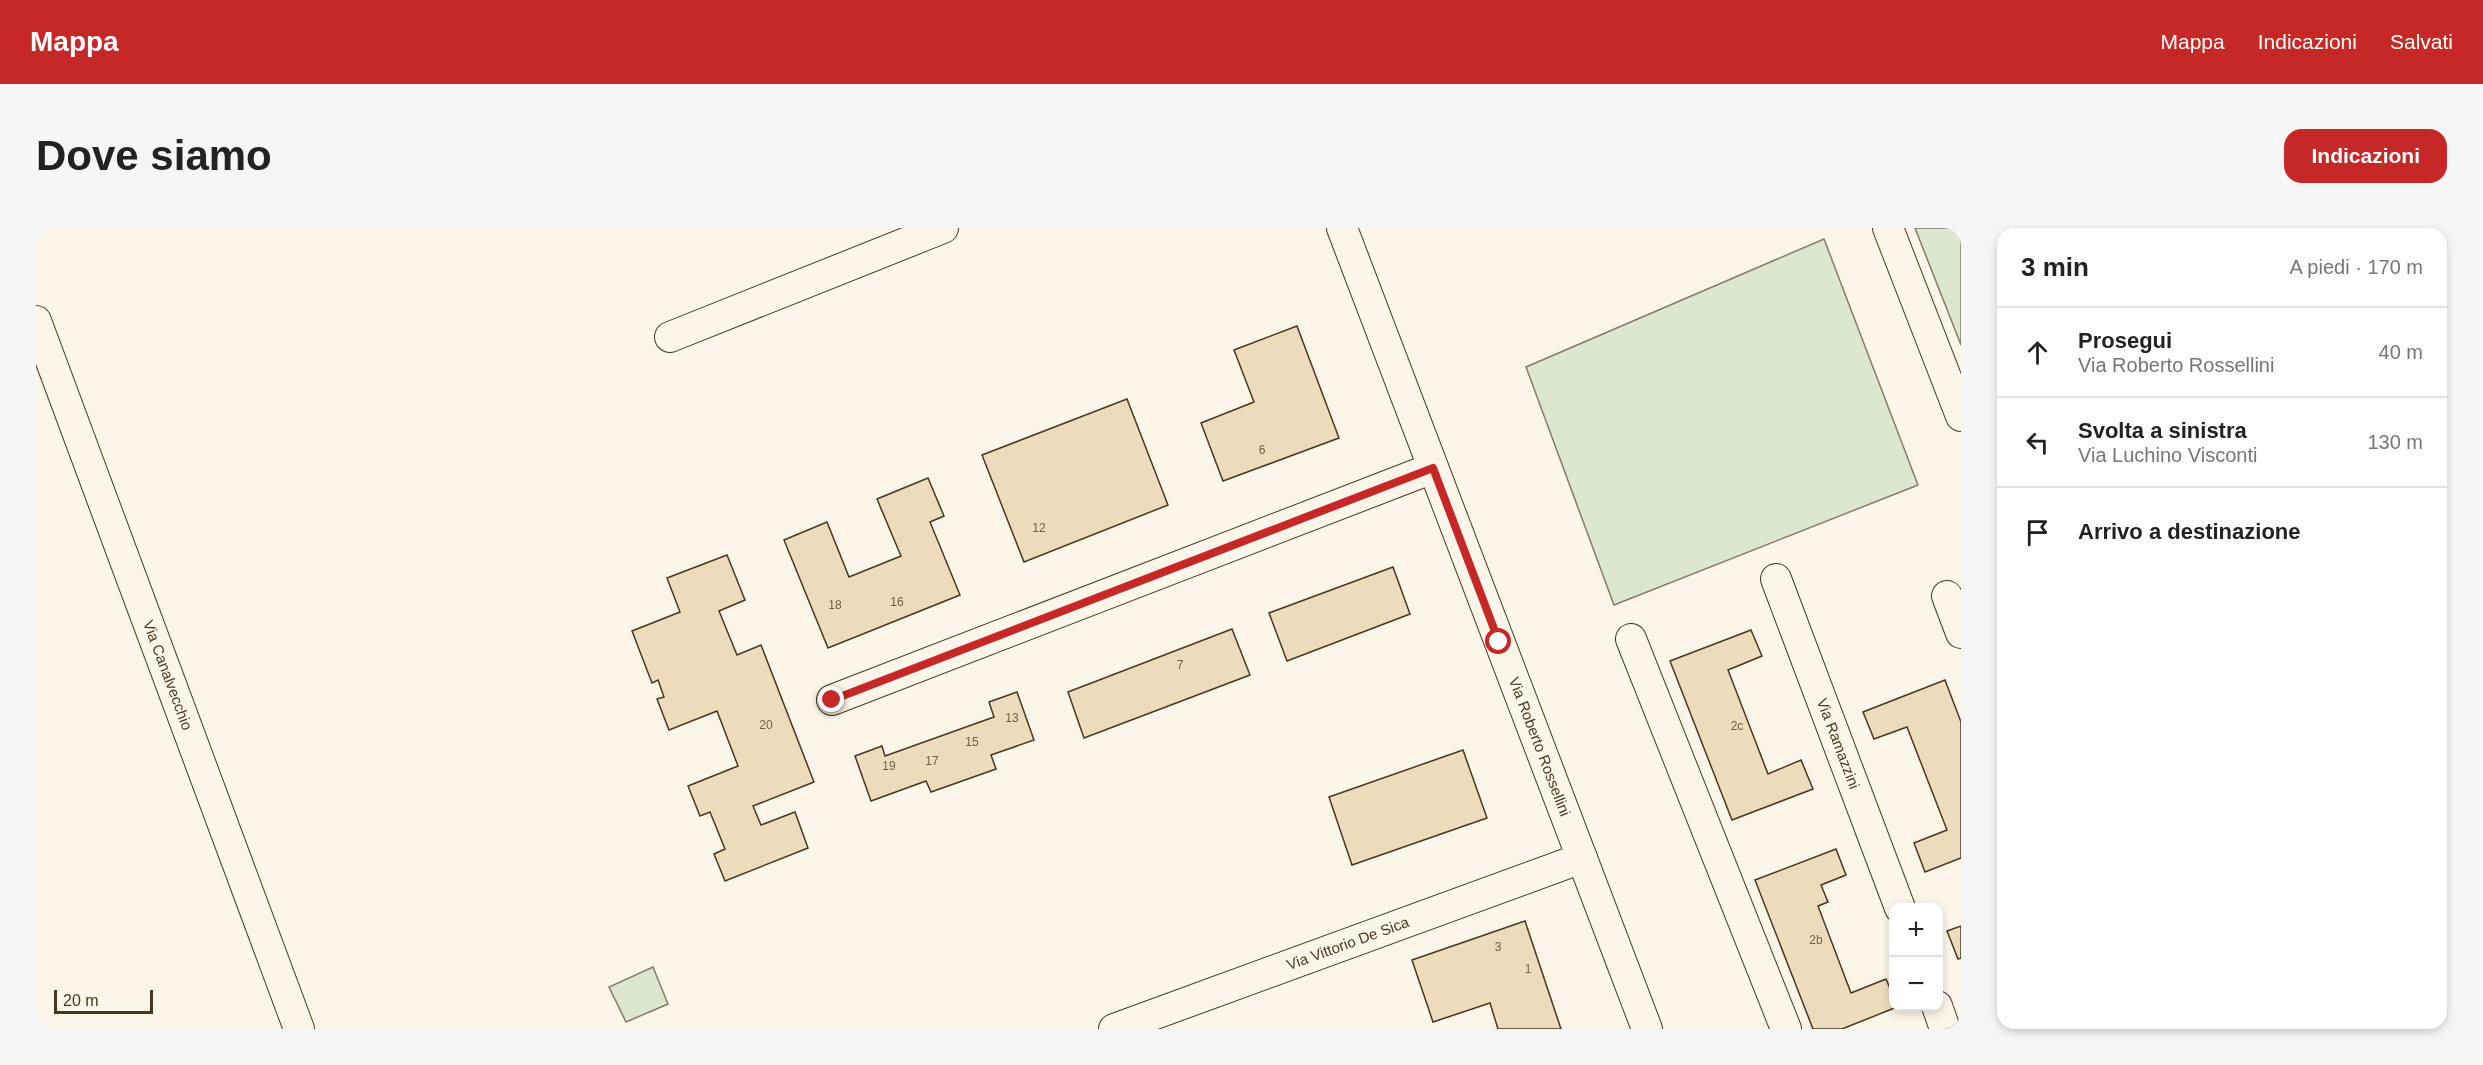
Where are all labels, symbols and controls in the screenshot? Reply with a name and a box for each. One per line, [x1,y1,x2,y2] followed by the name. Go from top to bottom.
[30,26,119,57] text: Mappa
[2161,30,2225,53] text: Mappa
[2258,30,2357,53] text: Indicazioni
[2390,30,2453,53] text: Salvati
[2284,129,2447,183] button: Indicazioni
[36,132,272,179] text: Dove siamo
[2021,252,2089,282] text: 3 min
[2290,256,2423,278] text: A piedi · 170 m
[2078,328,2172,353] text: Prosegui
[2021,336,2054,369] icon: ahead
[2379,341,2423,363] text: 40 m
[2078,354,2274,376] text: Via Roberto Rossellini
[2078,418,2247,443] text: Svolta a sinistra
[2021,426,2054,459] icon: left
[2367,431,2423,453] text: 130 m
[1259,443,1266,457] house number: 6
[2078,444,2257,466] text: Via Luchino Visconti
[2021,516,2054,549] icon: arrive
[2078,519,2301,544] text: Arrivo a destinazione
[1032,521,1046,535] house number: 12
[890,595,904,609] house number: 16
[828,598,842,612] house number: 18
[140,618,196,732] street label: Via Canalvecchio
[1485,628,1511,654] route start
[1177,658,1184,672] house number: 7
[1506,675,1574,818] street label: Via Roberto Rossellini
[818,686,844,712] route end
[1814,696,1863,791] street label: Via Ramazzini
[1005,711,1019,725] house number: 13
[759,718,773,732] house number: 20
[1731,719,1743,733] house number: 2c
[965,735,979,749] house number: 15
[925,754,939,768] house number: 17
[882,759,896,773] house number: 19
[1889,903,1943,1011] map controls
[1889,903,1943,957] button: +
[1284,913,1412,973] street label: Via Vittorio De Sica
[1809,933,1823,947] house number: 2b
[1495,940,1502,954] house number: 3
[1889,957,1943,1011] button: −
[1525,962,1532,976] house number: 1
[54,987,153,1014] scale bar
[63,992,99,1009] text: 20 m

